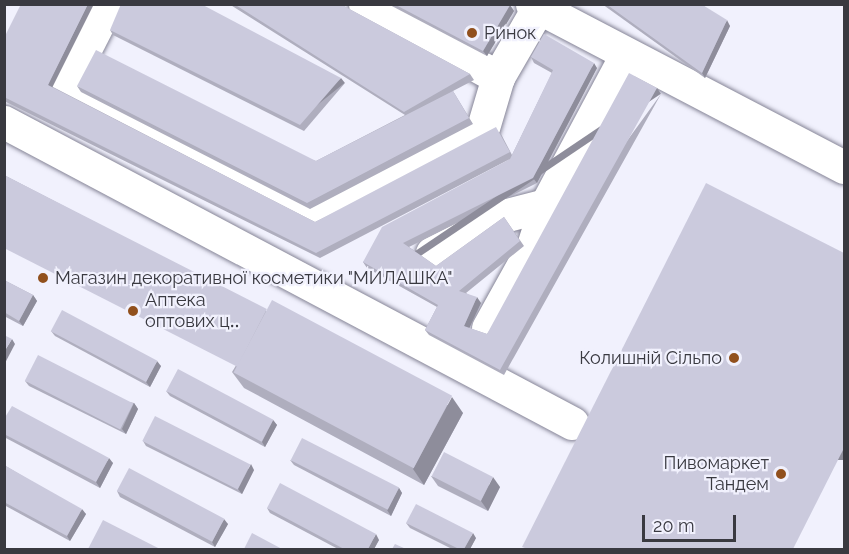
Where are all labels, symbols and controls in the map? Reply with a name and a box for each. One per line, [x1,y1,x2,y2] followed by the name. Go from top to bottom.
[484,22,536,44] place label: Ринок
[465,26,479,40] marker: Ринок
[55,267,453,289] place label: Магазин декоративної косметики "МИЛАШКА"
[36,271,50,285] marker: Магазин декоративної косметики "МИЛАШКА"
[145,290,239,332] place label: Аптека оптових ц‥
[126,304,140,318] marker: Аптека оптових ц‥
[579,347,722,369] place label: Колишній Сільпо
[727,351,741,365] marker: Колишній Сільпо
[664,453,769,496] place label: Пивомаркет Тандем
[774,467,788,481] marker: Пивомаркет Тандем
[645,503,740,541] scale bar
[653,515,695,536] text: 20 m

